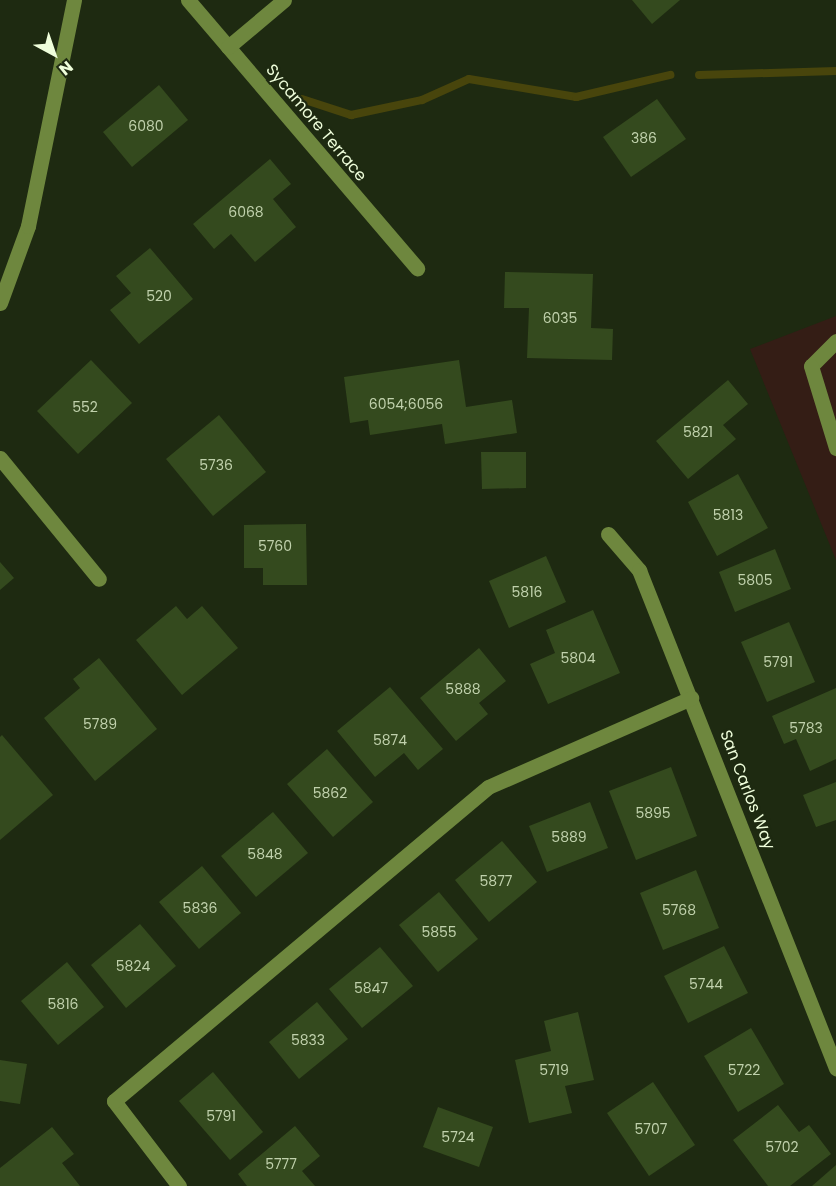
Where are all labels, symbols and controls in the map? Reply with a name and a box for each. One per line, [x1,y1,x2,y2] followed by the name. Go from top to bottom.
[24,24,84,84] north arrow
[54,55,78,81] text: N
[261,61,371,185] street label: Sycamore Terrace
[128,118,164,134] house number: 6080
[631,130,657,146] house number: 386
[228,204,264,220] house number: 6068
[146,288,172,304] house number: 520
[543,310,577,326] house number: 6035
[369,396,443,412] house number: 6054;6056
[72,399,98,415] house number: 552
[683,424,713,440] house number: 5821
[199,457,233,473] house number: 5736
[713,507,743,523] house number: 5813
[258,538,292,554] house number: 5760
[737,572,773,588] house number: 5805
[512,584,542,600] house number: 5816
[560,650,596,666] house number: 5804
[763,654,793,670] house number: 5791
[445,681,481,697] house number: 5888
[83,716,117,732] house number: 5789
[789,720,823,736] house number: 5783
[715,728,779,852] street label: San Carlos Way
[373,732,407,748] house number: 5874
[313,785,347,801] house number: 5862
[635,805,671,821] house number: 5895
[551,829,587,845] house number: 5889
[247,846,283,862] house number: 5848
[480,873,512,889] house number: 5877
[183,900,217,916] house number: 5836
[662,902,696,918] house number: 5768
[421,924,457,940] house number: 5855
[116,958,150,974] house number: 5824
[689,976,723,992] house number: 5744
[354,980,388,996] house number: 5847
[48,996,78,1012] house number: 5816
[291,1032,325,1048] house number: 5833
[539,1062,569,1078] house number: 5719
[728,1062,760,1078] house number: 5722
[206,1108,236,1124] house number: 5791
[635,1121,667,1137] house number: 5707
[441,1129,475,1145] house number: 5724
[765,1139,799,1155] house number: 5702
[265,1156,297,1172] house number: 5777

